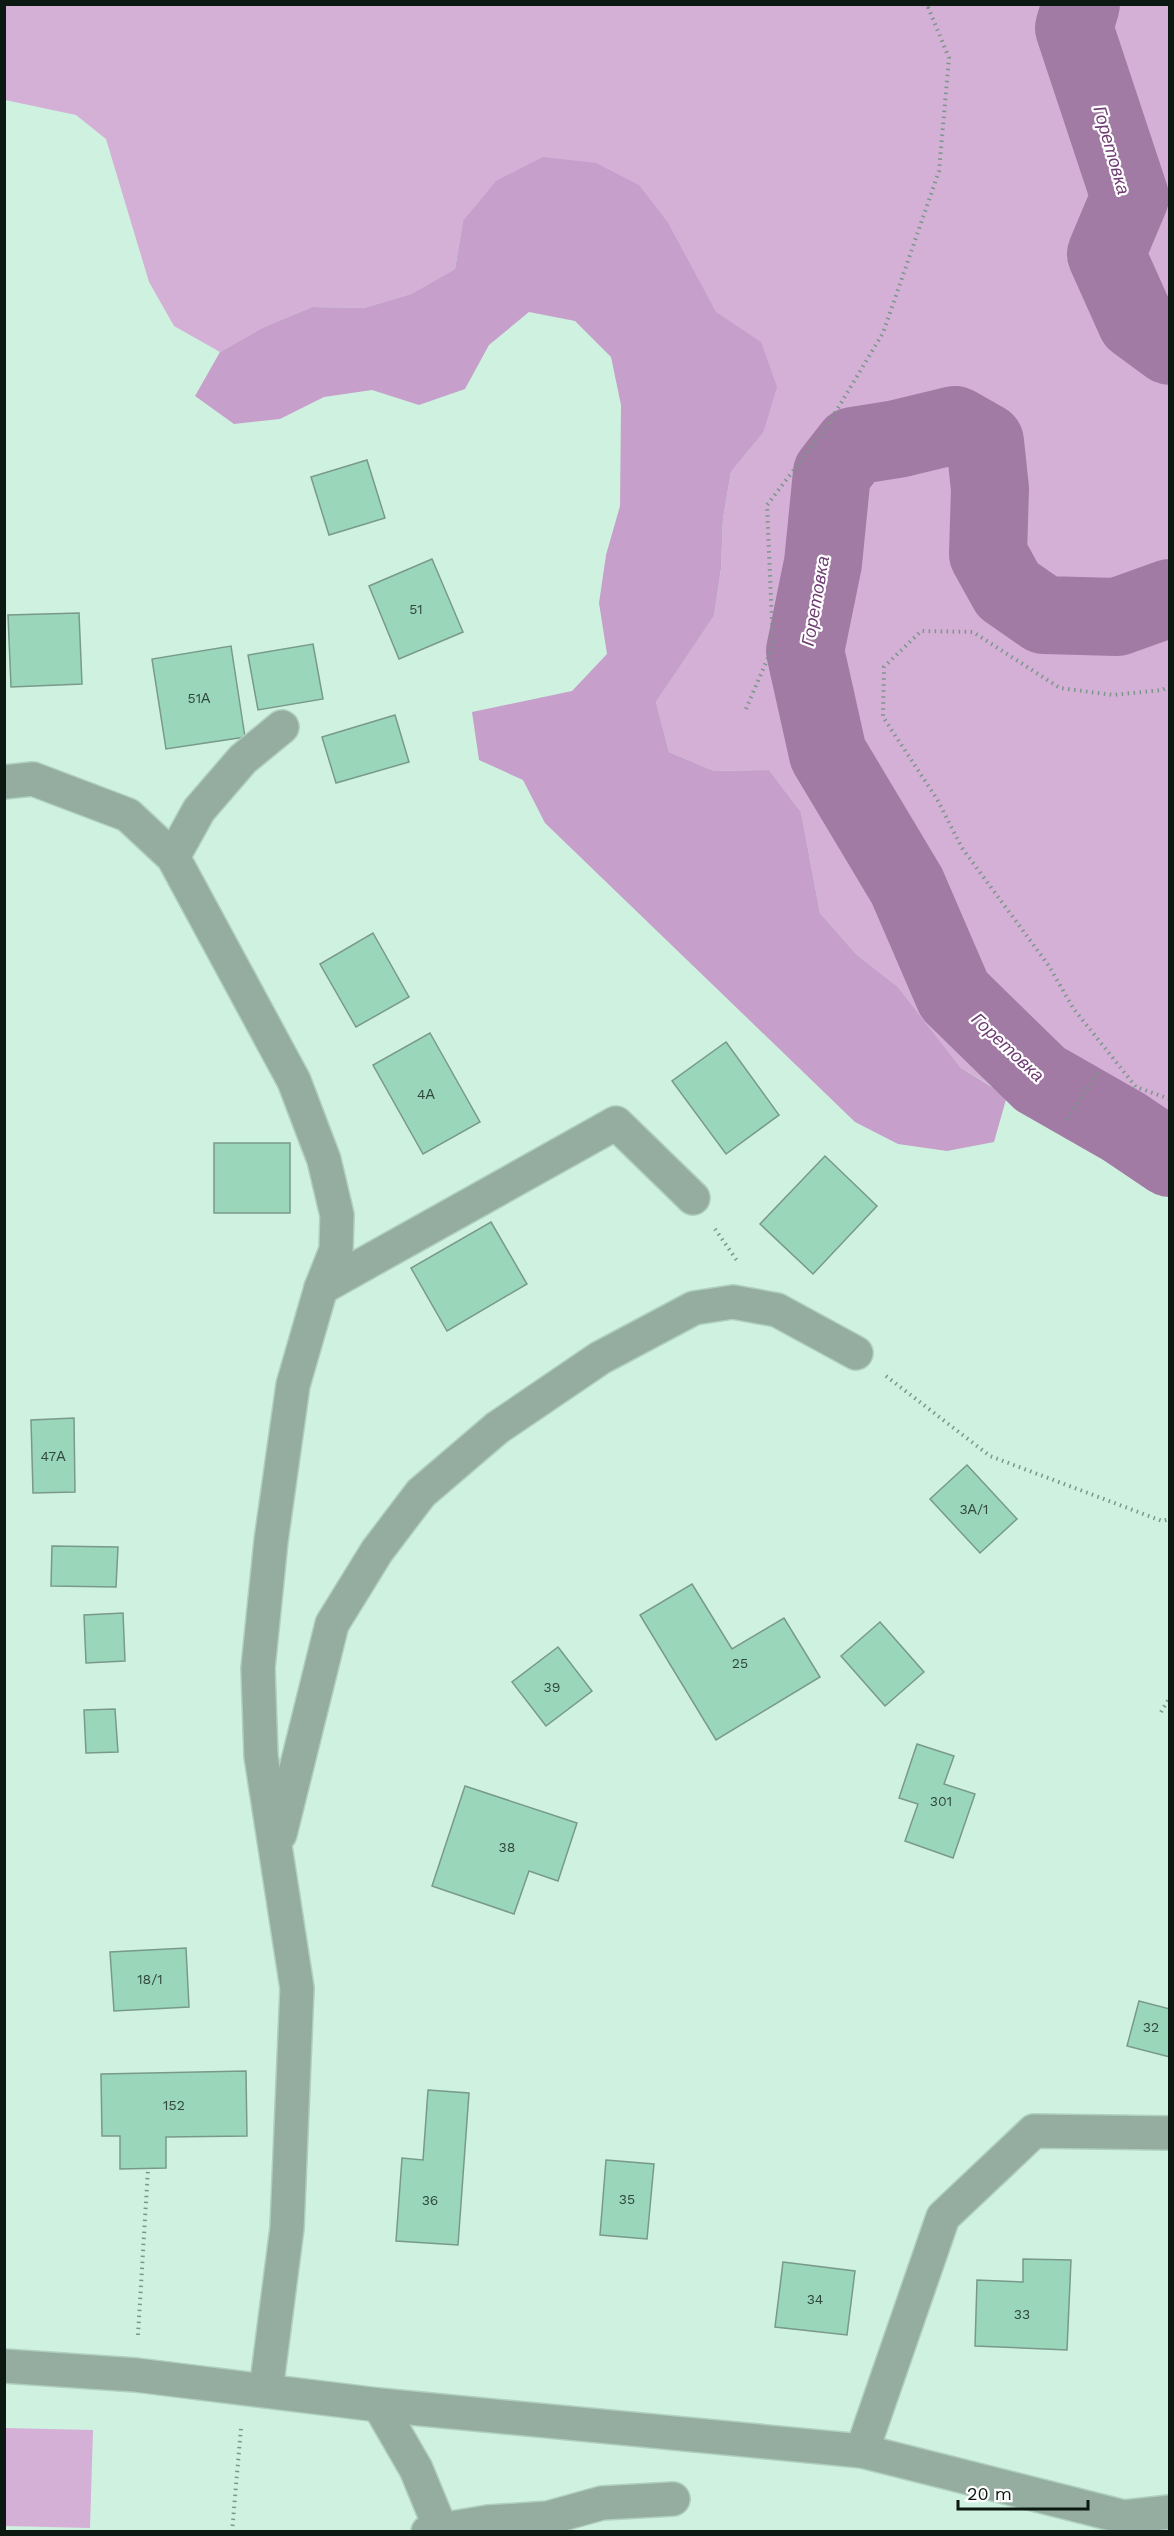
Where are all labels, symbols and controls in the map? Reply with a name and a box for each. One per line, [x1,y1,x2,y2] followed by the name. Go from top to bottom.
[1089,103,1135,197] water label: Горетовка
[797,554,833,648] water label: Горетовка
[409,601,423,617] house number: 51
[188,690,211,706] house number: 51А
[967,1008,1049,1086] water label: Горетовка
[417,1086,436,1102] house number: 4А
[40,1448,66,1464] house number: 47А
[959,1501,989,1517] house number: 3А/1
[732,1655,748,1671] house number: 25
[544,1679,560,1695] house number: 39
[930,1793,952,1809] house number: 301
[499,1839,515,1855] house number: 38
[137,1971,163,1987] house number: 18/1
[1143,2019,1159,2035] house number: 32
[163,2097,185,2113] house number: 152
[619,2191,635,2207] house number: 35
[422,2192,438,2208] house number: 36
[807,2291,823,2307] house number: 34
[1014,2306,1030,2322] house number: 33
[958,2473,1088,2511] scale bar
[967,2483,1012,2504] text: 20 m

